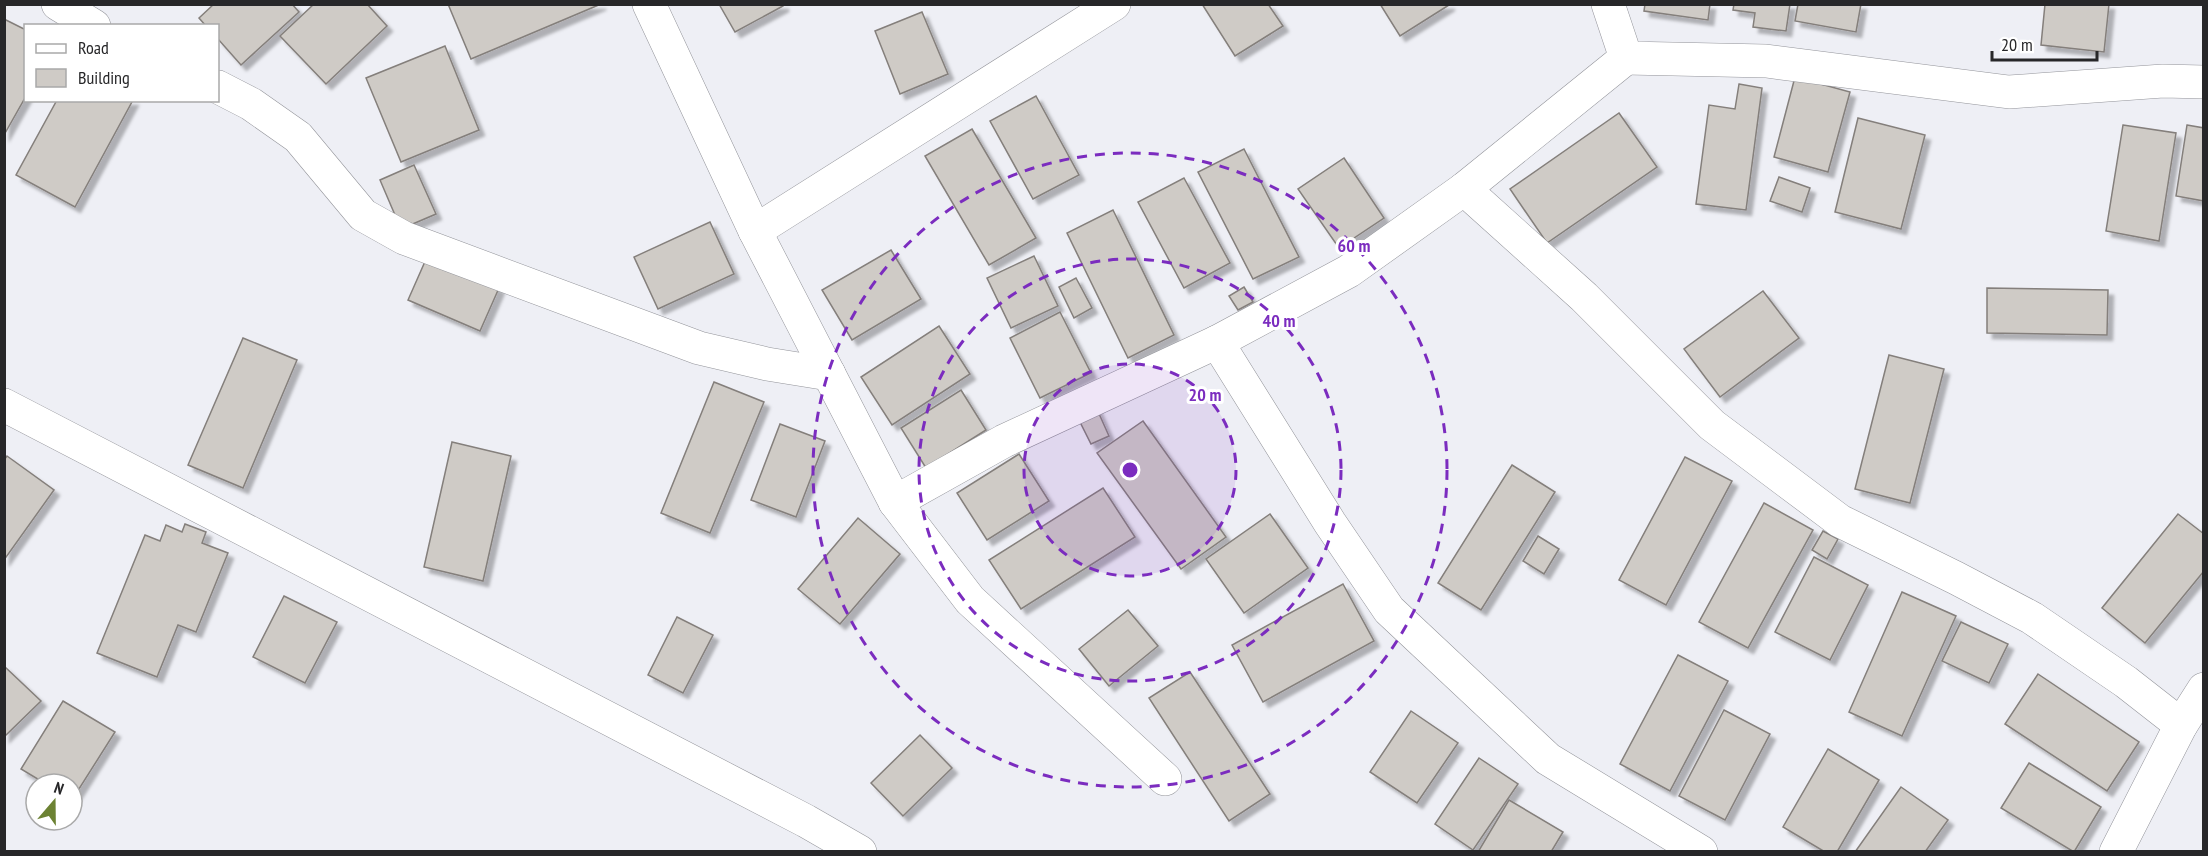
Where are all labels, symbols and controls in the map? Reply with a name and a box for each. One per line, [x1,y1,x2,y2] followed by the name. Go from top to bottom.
[24,24,219,102] legend
[1992,24,2097,62] scale bar
[2001,33,2033,56] text: 20 m
[78,36,109,59] text: Road
[78,66,130,89] text: Building
[1338,234,1370,257] text: 60 m
[1263,309,1295,332] text: 40 m
[1189,383,1221,406] text: 20 m
[1120,460,1140,480] centre of rings
[24,772,84,832] north arrow
[52,777,67,799] text: N

